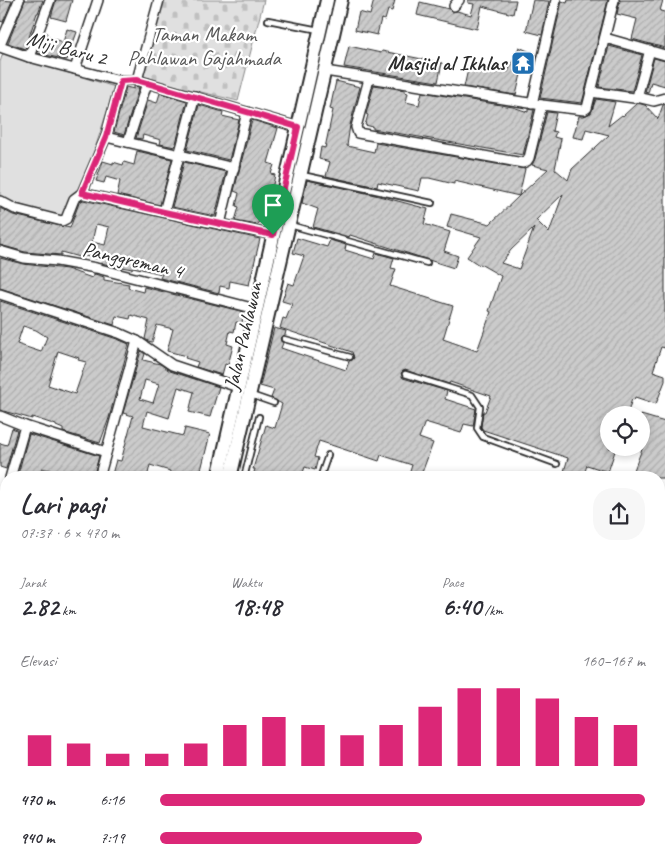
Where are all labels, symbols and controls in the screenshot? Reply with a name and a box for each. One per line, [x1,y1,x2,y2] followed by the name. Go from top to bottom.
[127,21,282,71] park label: Taman Makam Pahlawan Gajahmada
[24,25,111,72] street label: Miji Baru 2
[388,50,509,76] place label: Masjid al Ikhlas
[510,50,536,76] temple icon: Masjid al Ikhlas
[252,184,294,235] pin
[259,191,287,219] icon: arrive
[80,236,188,285] street label: Panggreman 4
[218,278,268,394] street label: Jalan Pahlawan
[600,406,650,456] map controls
[600,406,650,456] button: locate
[20,486,105,521] text: Lari pagi
[593,488,645,540] button: share
[20,523,119,543] text: 07:37 · 6 × 470 m
[20,574,46,591] text: Jarak
[231,574,262,591] text: Waktu
[442,574,464,591] text: Pace
[20,591,59,623] text: 2.82
[231,591,281,623] text: 18:48
[442,591,481,623] text: 6:40
[59,602,76,619] text: km
[481,602,503,619] text: /km
[20,651,57,671] text: Elevasi
[582,651,645,671] text: 160–167 m
[20,790,55,810] text: 470 m
[100,790,125,810] text: 6:16
[20,828,54,848] text: 940 m
[100,828,125,848] text: 7:19

